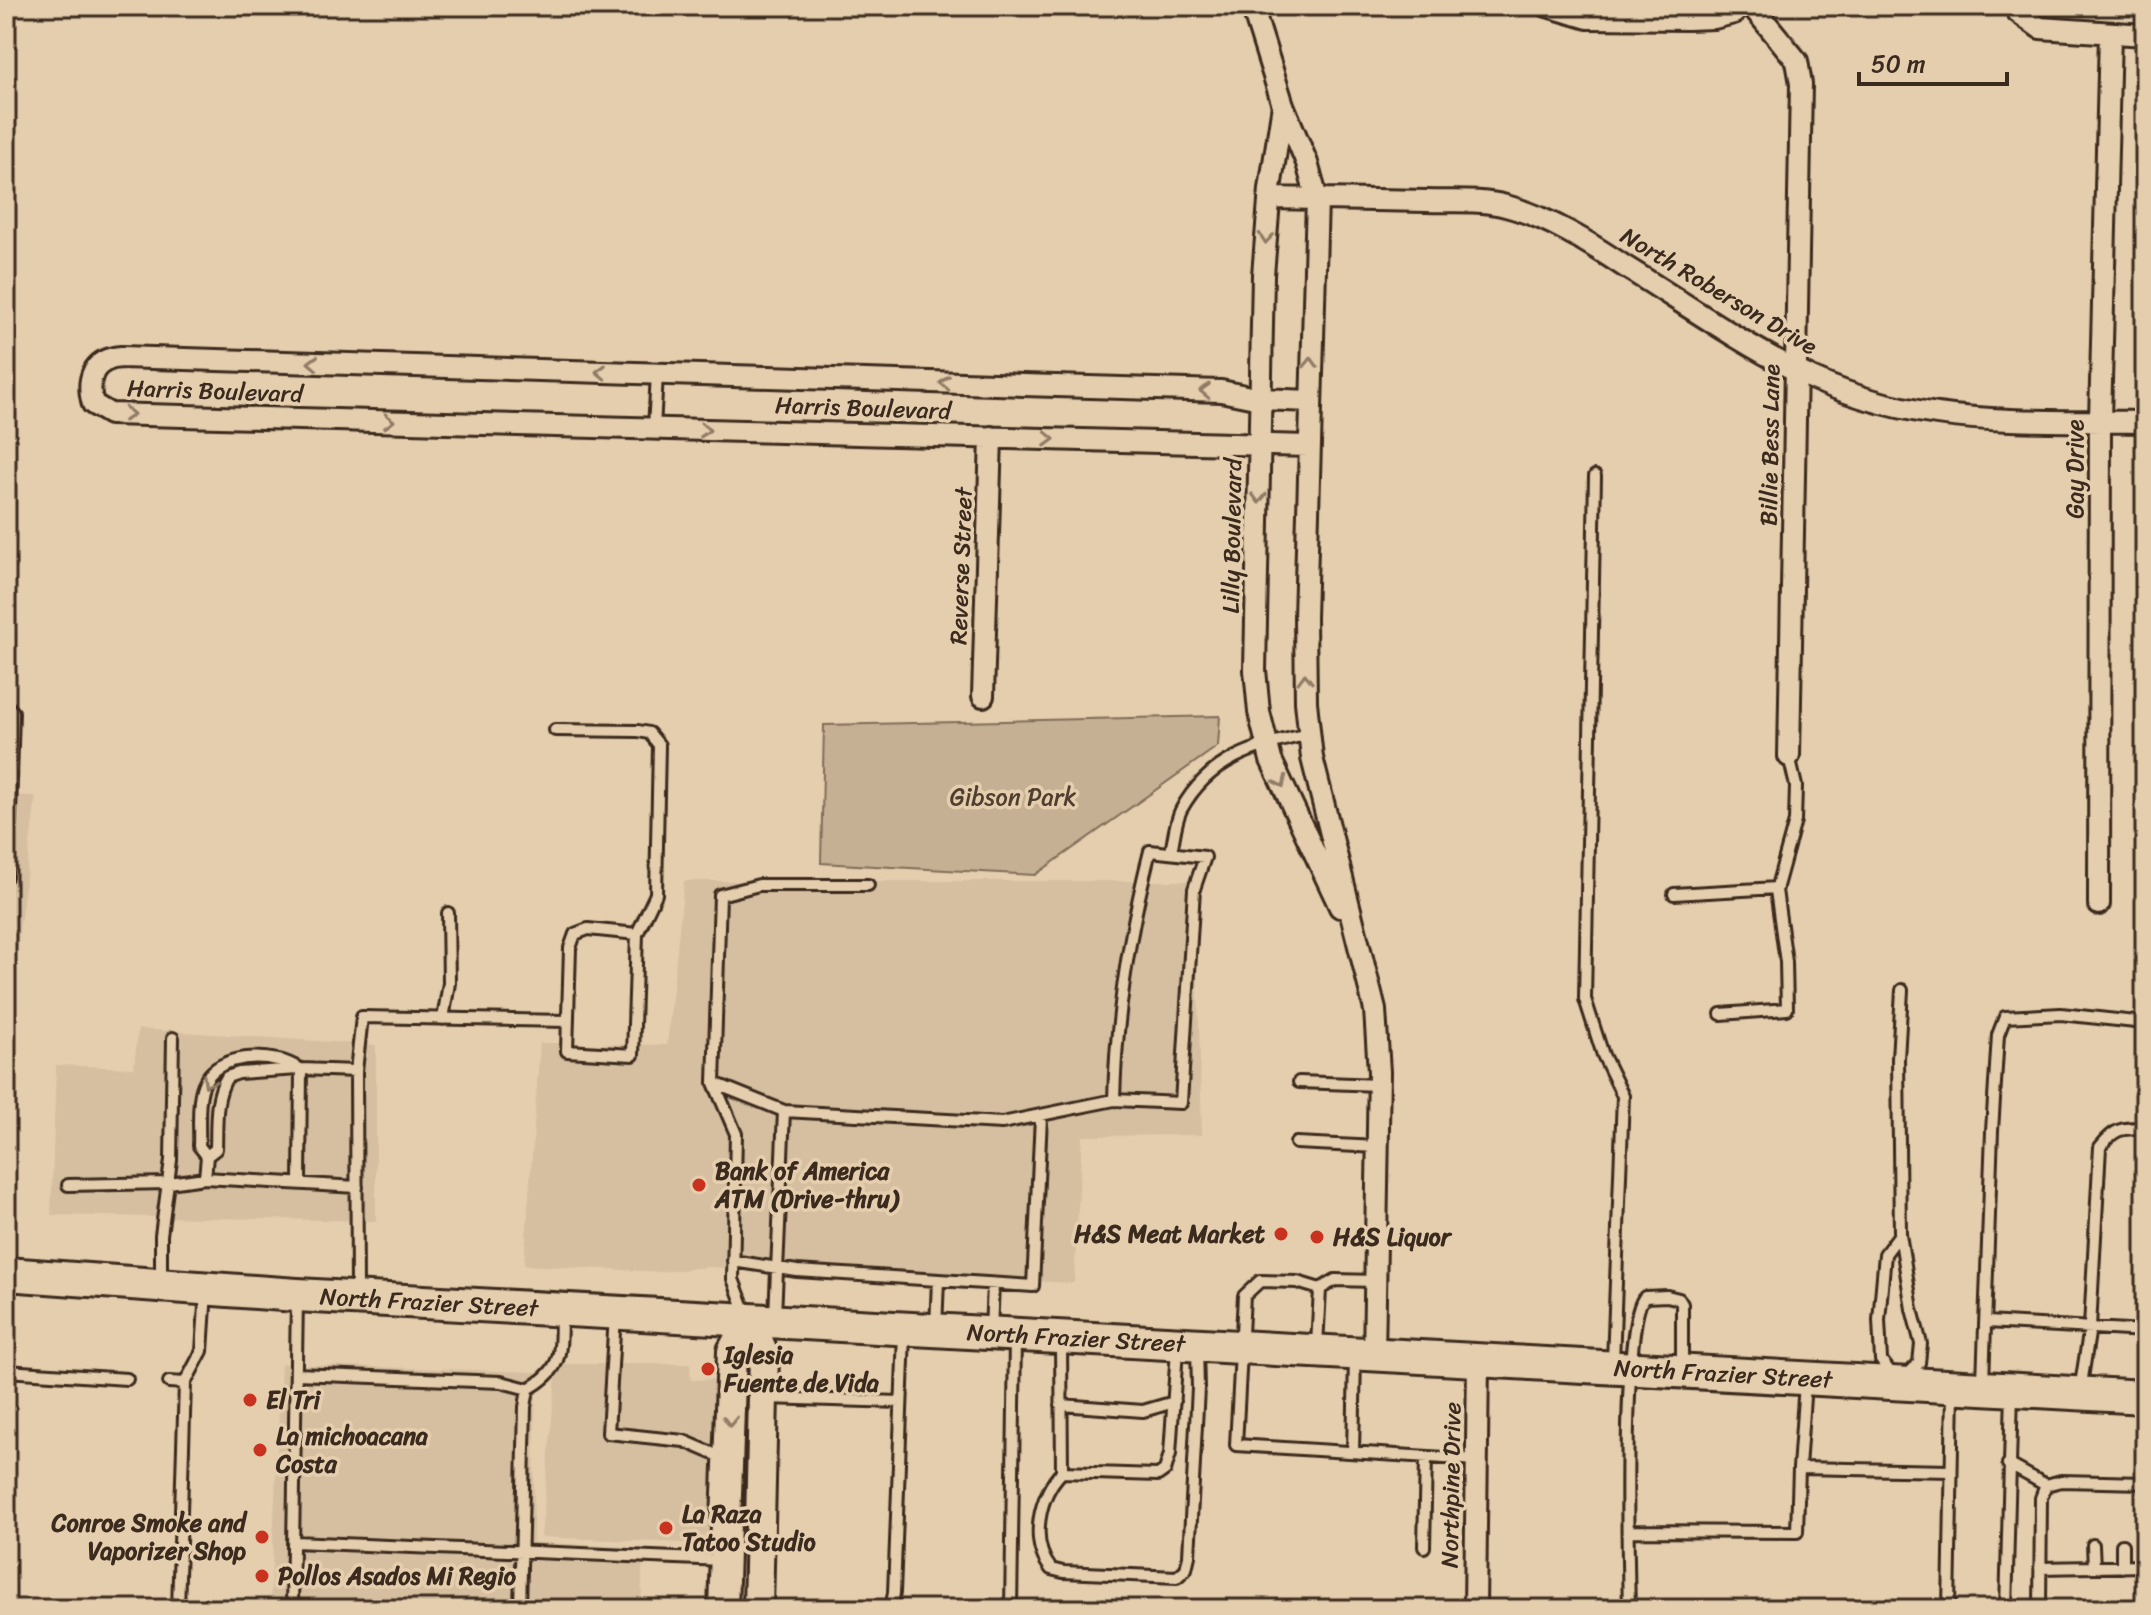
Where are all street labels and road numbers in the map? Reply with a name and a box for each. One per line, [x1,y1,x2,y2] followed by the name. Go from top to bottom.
[1612,215,1826,367] street label: North Roberson Drive
[1748,363,1792,526] street label: Billie Bess Lane
[126,367,306,415] street label: Harris Boulevard
[774,384,954,432] street label: Harris Boulevard
[2054,419,2096,519] street label: Gay Drive
[1210,456,1254,614] street label: Lilly Boulevard
[937,485,985,646] street label: Reverse Street
[319,1275,541,1329] street label: North Frazier Street
[966,1311,1188,1365] street label: North Frazier Street
[1613,1347,1835,1401] street label: North Frazier Street
[1429,1402,1473,1568] street label: Northpine Drive

